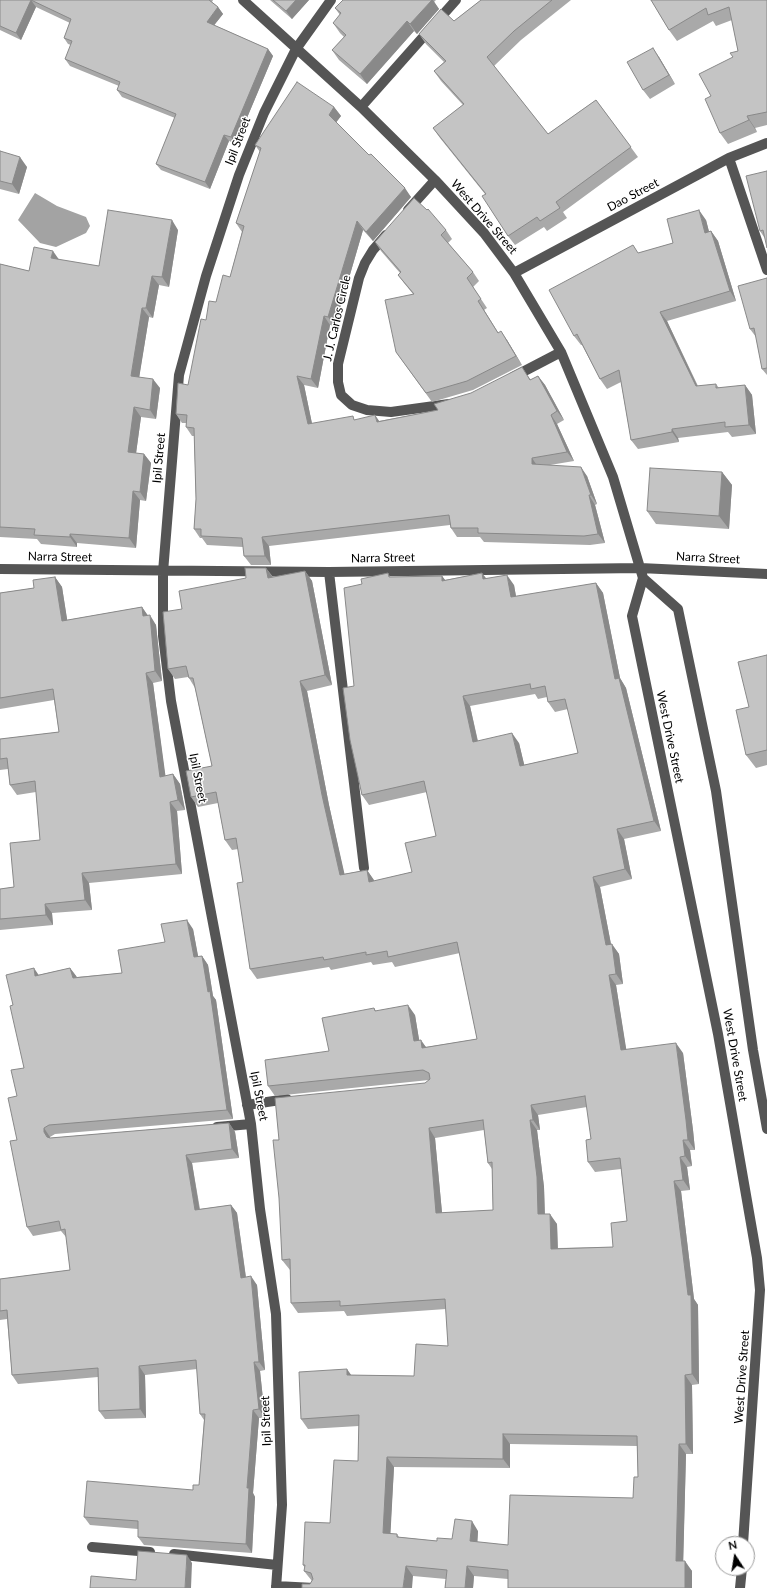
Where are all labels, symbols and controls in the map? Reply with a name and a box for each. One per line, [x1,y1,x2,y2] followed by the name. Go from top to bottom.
[222,115,254,167] street label: Ipil Street
[605,175,661,215] street label: Dao Street
[448,177,520,257] street label: West Drive Street
[320,274,354,362] street label: J. J. Carlos Circle
[150,432,168,484] street label: Ipil Street
[28,549,92,565] street label: Narra Street
[676,549,740,567] street label: Narra Street
[351,550,415,566] street label: Narra Street
[653,690,687,784] street label: West Drive Street
[186,752,210,804] street label: Ipil Street
[720,1007,750,1103] street label: West Drive Street
[247,1070,271,1122] street label: Ipil Street
[732,1330,752,1424] street label: West Drive Street
[258,1396,274,1446] street label: Ipil Street
[715,1536,755,1576] north arrow
[727,1538,738,1552] text: N

